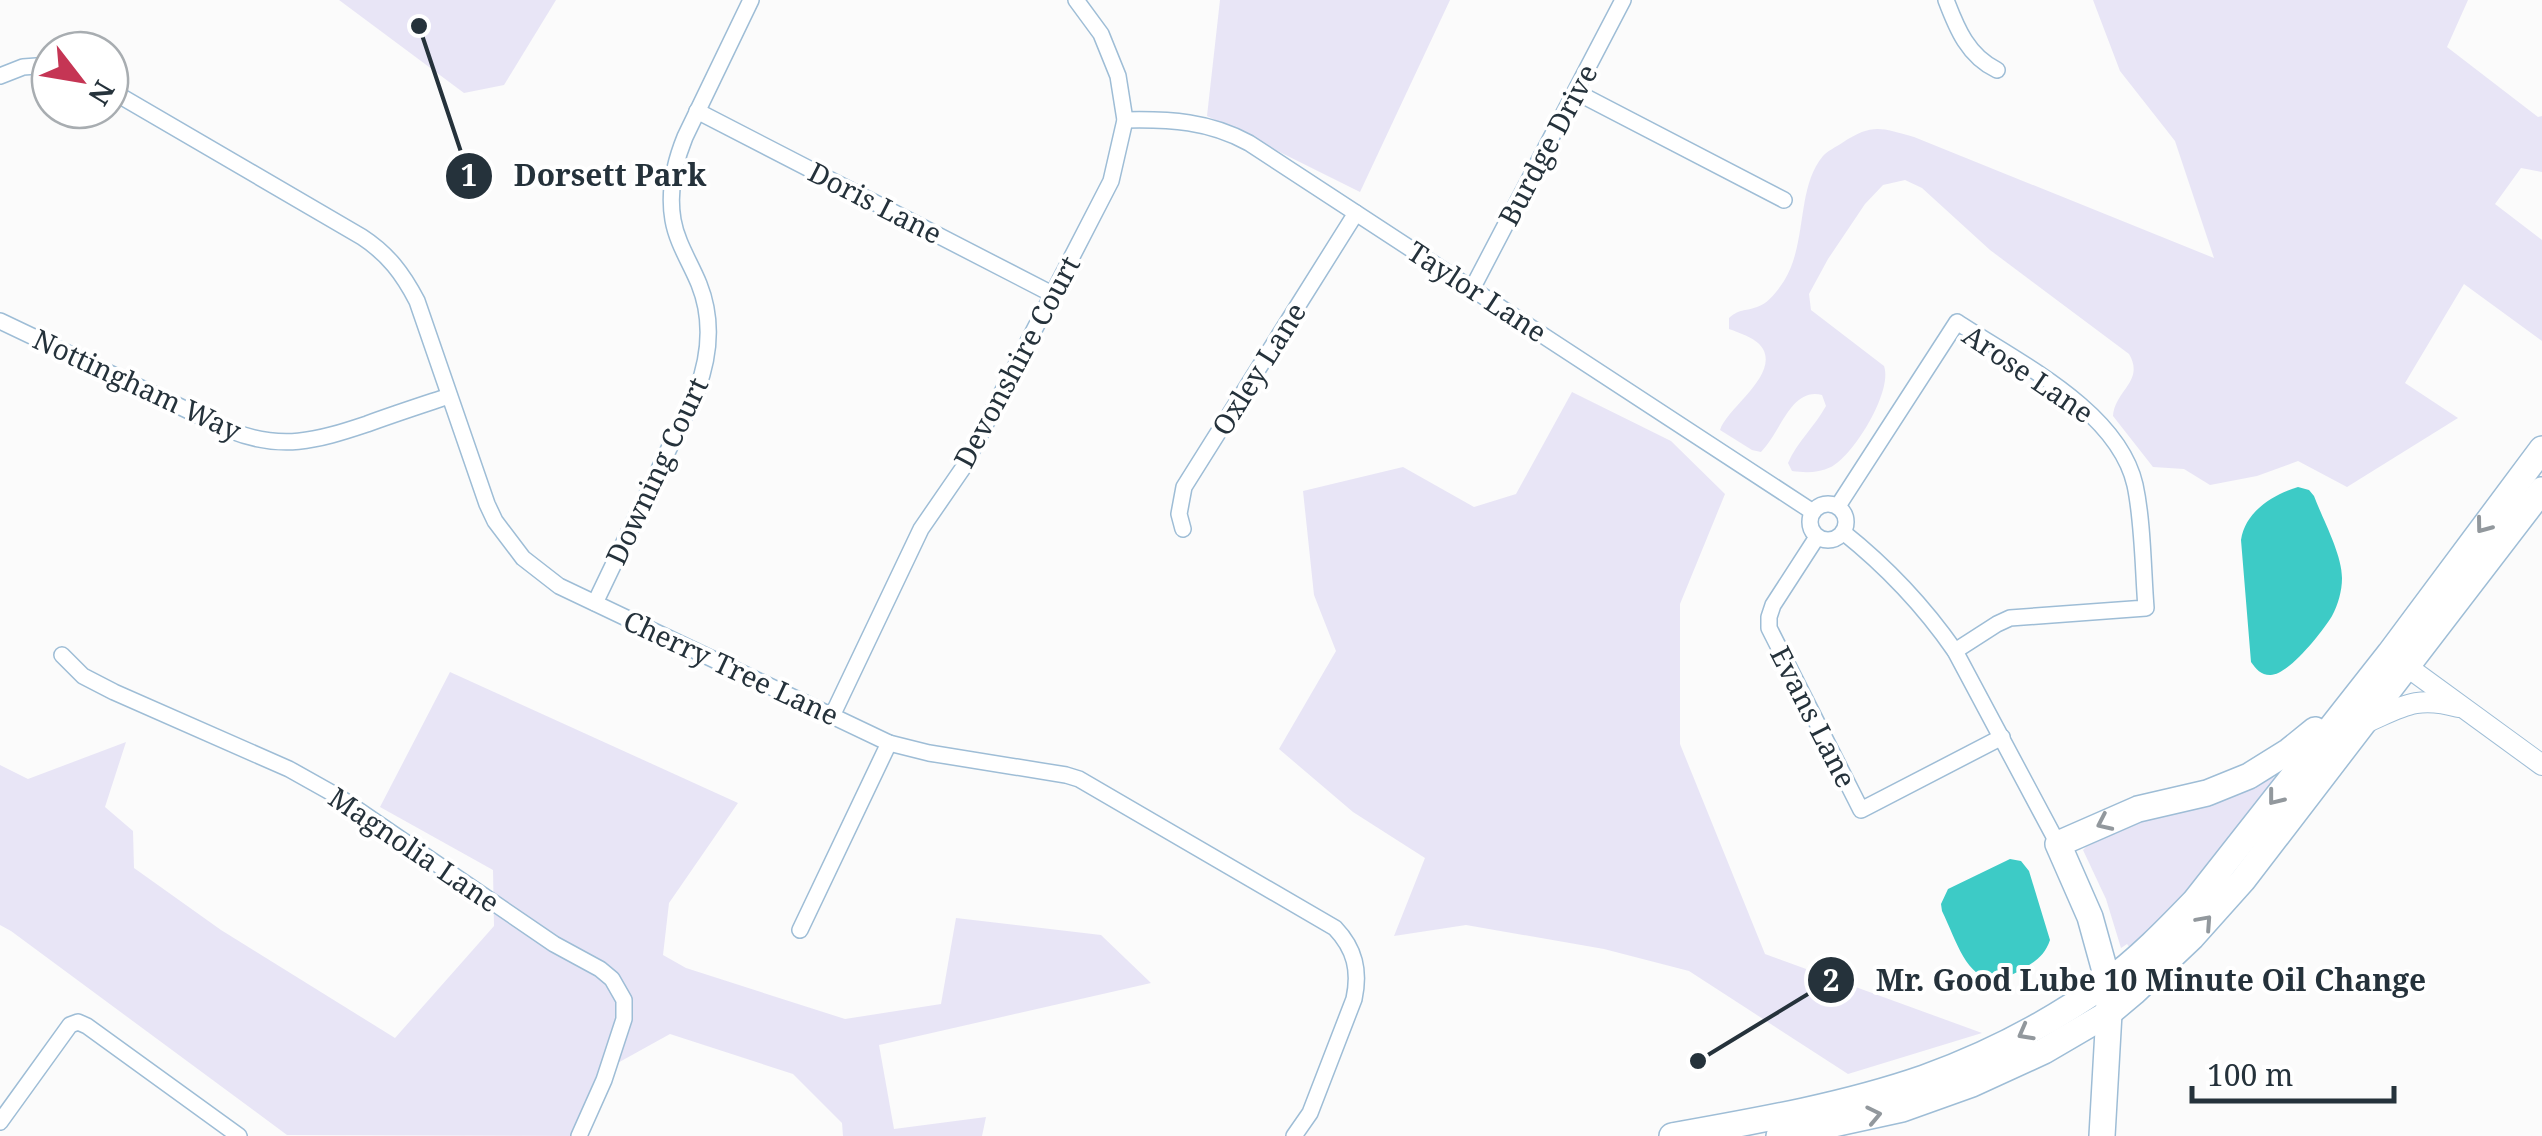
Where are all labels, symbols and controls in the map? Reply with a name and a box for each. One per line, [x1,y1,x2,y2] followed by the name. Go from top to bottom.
[30,30,130,130] north arrow
[1489,57,1606,232] street label: Burdge Drive
[80,74,124,113] text: N
[444,146,726,206] callout: Dorsett Park
[802,152,949,252] street label: Doris Lane
[461,154,477,195] text: 1
[514,154,707,195] text: Dorsett Park
[1401,232,1555,350] street label: Taylor Lane
[944,249,1088,474] street label: Devonshire Court
[1202,295,1314,442] street label: Oxley Lane
[1956,315,2101,431] street label: Arose Lane
[27,319,248,449] street label: Nottingham Way
[596,371,716,570] street label: Downing Court
[2478,515,2495,533] one-way arrow
[618,601,845,734] street label: Cherry Tree Lane
[1762,639,1866,794] street label: Evans Lane
[322,778,507,920] street label: Magnolia Lane
[2270,787,2287,805] one-way arrow
[2096,810,2114,830] one-way arrow
[2193,915,2211,934] one-way arrow
[1806,950,2447,1010] callout: Mr. Good Lube 10 Minute Oil Change
[1823,959,1839,1000] text: 2
[1876,959,2426,1000] text: Mr. Good Lube 10 Minute Oil Change
[2017,1020,2035,1040] one-way arrow
[2192,1041,2394,1103] scale bar
[2207,1054,2293,1095] text: 100 m
[1865,1105,1882,1126] one-way arrow

